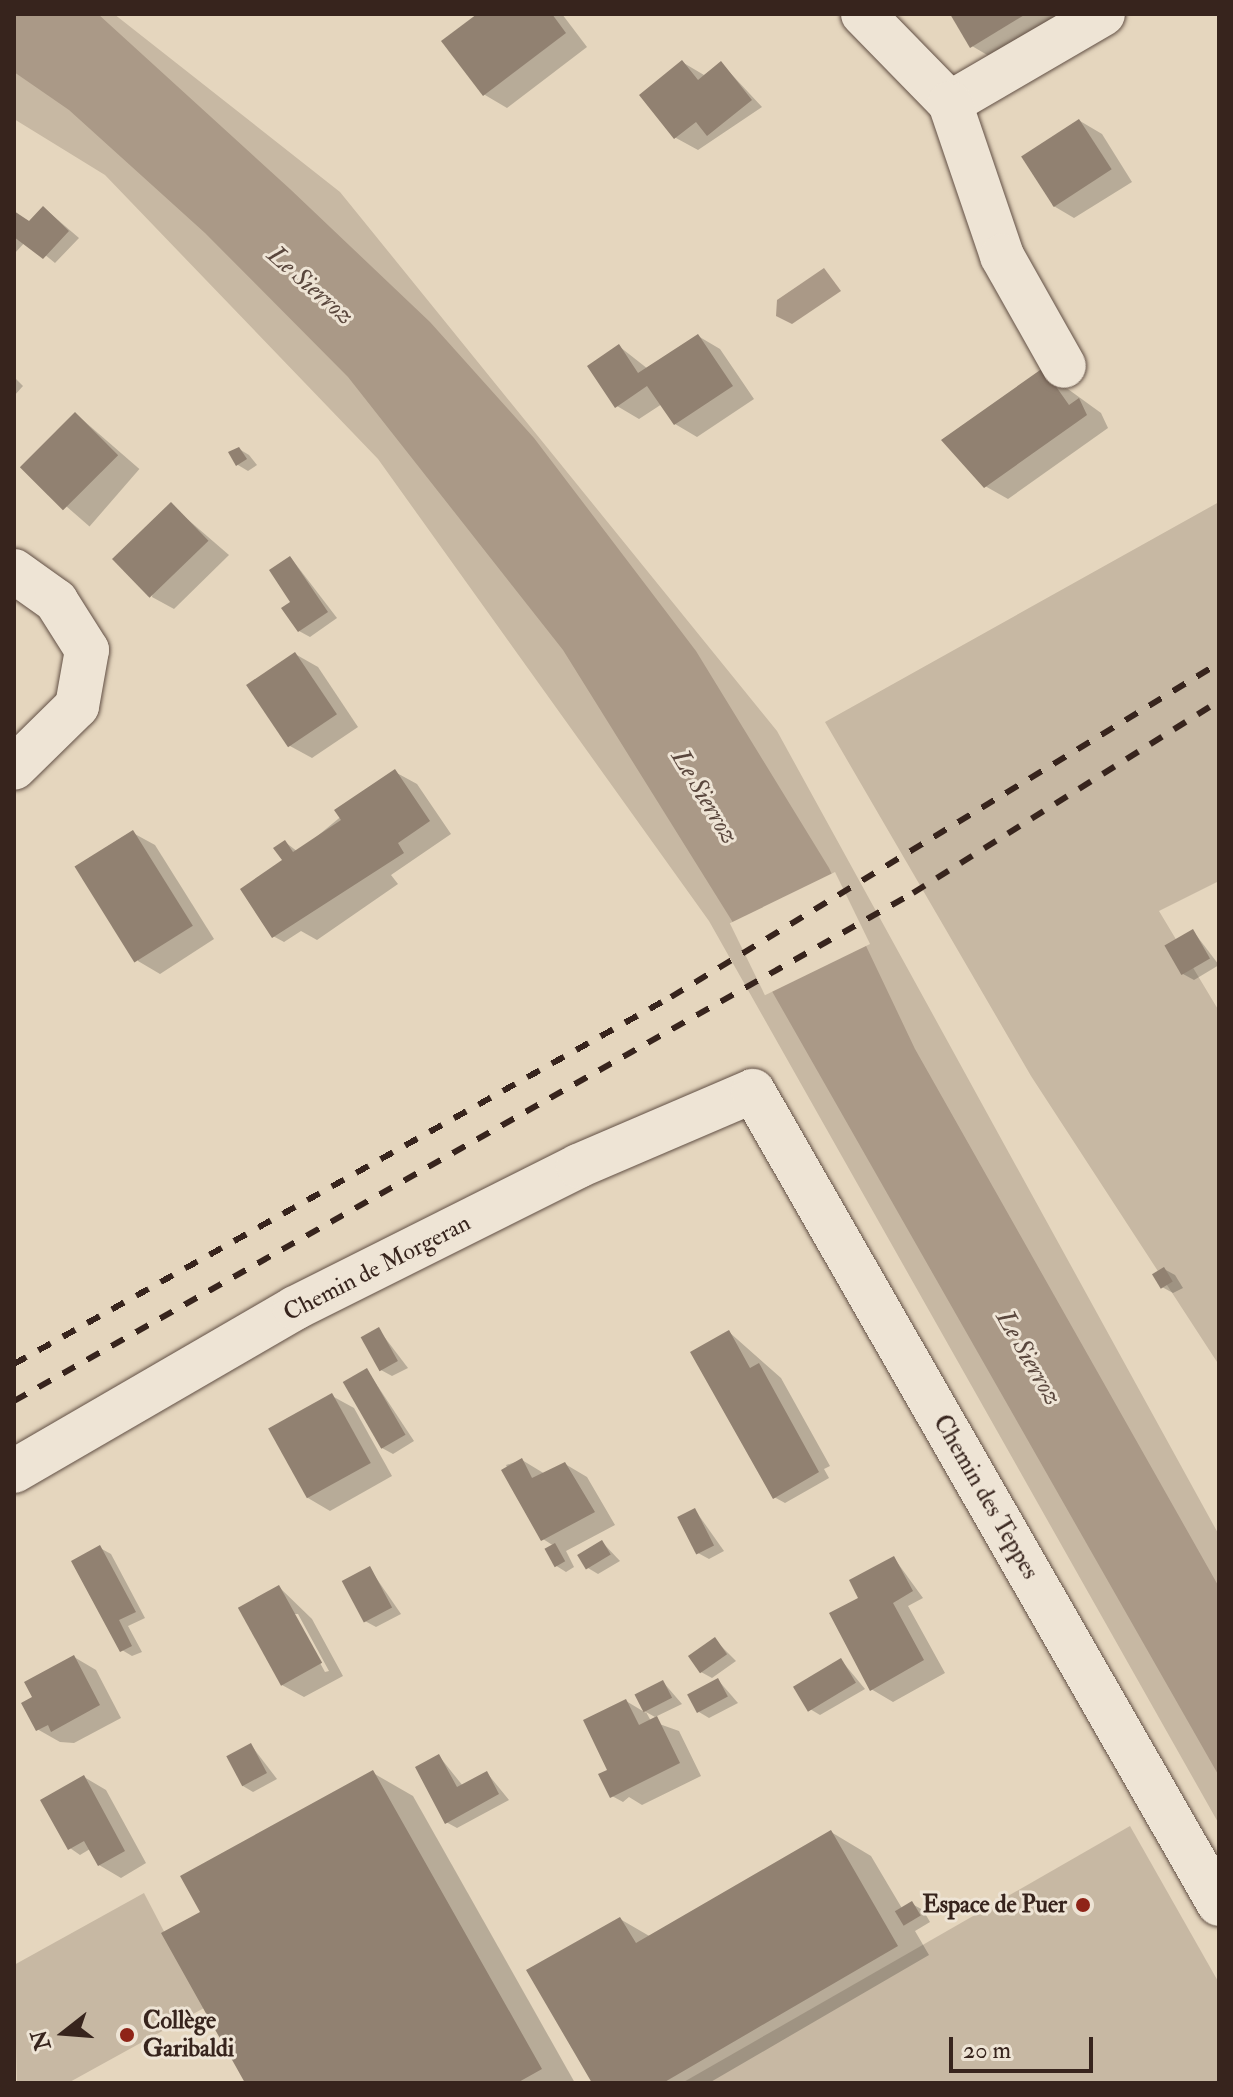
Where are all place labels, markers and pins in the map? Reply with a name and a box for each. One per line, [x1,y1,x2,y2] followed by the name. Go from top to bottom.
[922,1891,1067,1919] place label: Espace de Puer
[1074,1896,1092,1914] marker: Espace de Puer
[143,2007,234,2063] place label: Collège Garibaldi
[118,2026,136,2044] marker: Collège Garibaldi

